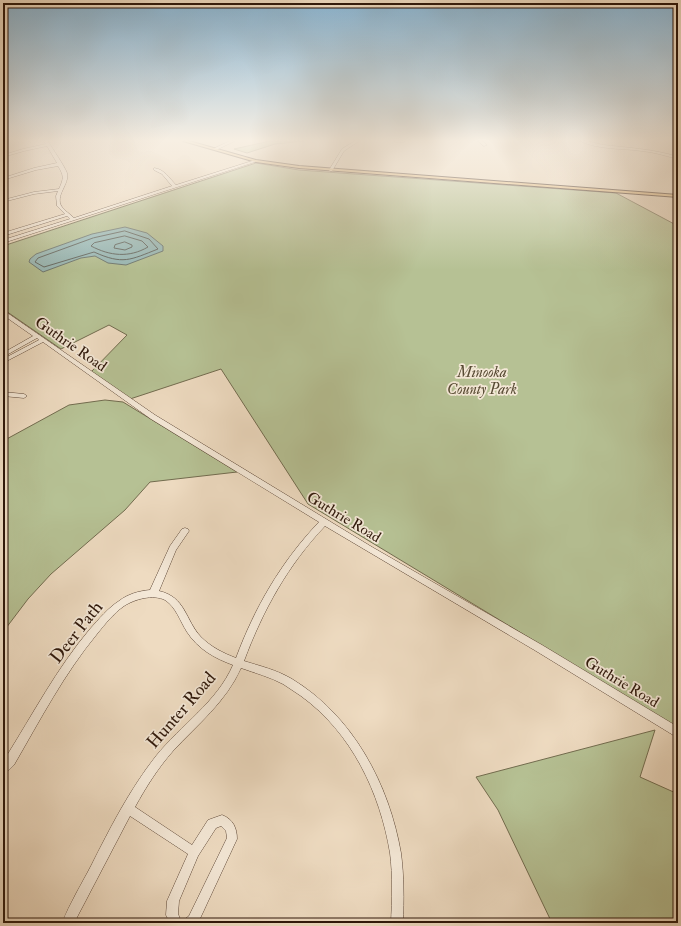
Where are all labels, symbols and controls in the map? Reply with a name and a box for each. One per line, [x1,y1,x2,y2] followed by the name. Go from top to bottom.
[31,313,111,376] street label: Guthrie Road
[447,363,517,399] park label: Minooka County Park
[303,488,385,547] street label: Guthrie Road
[45,596,108,668] street label: Deer Path
[581,653,663,712] street label: Guthrie Road
[142,667,221,754] street label: Hunter Road

